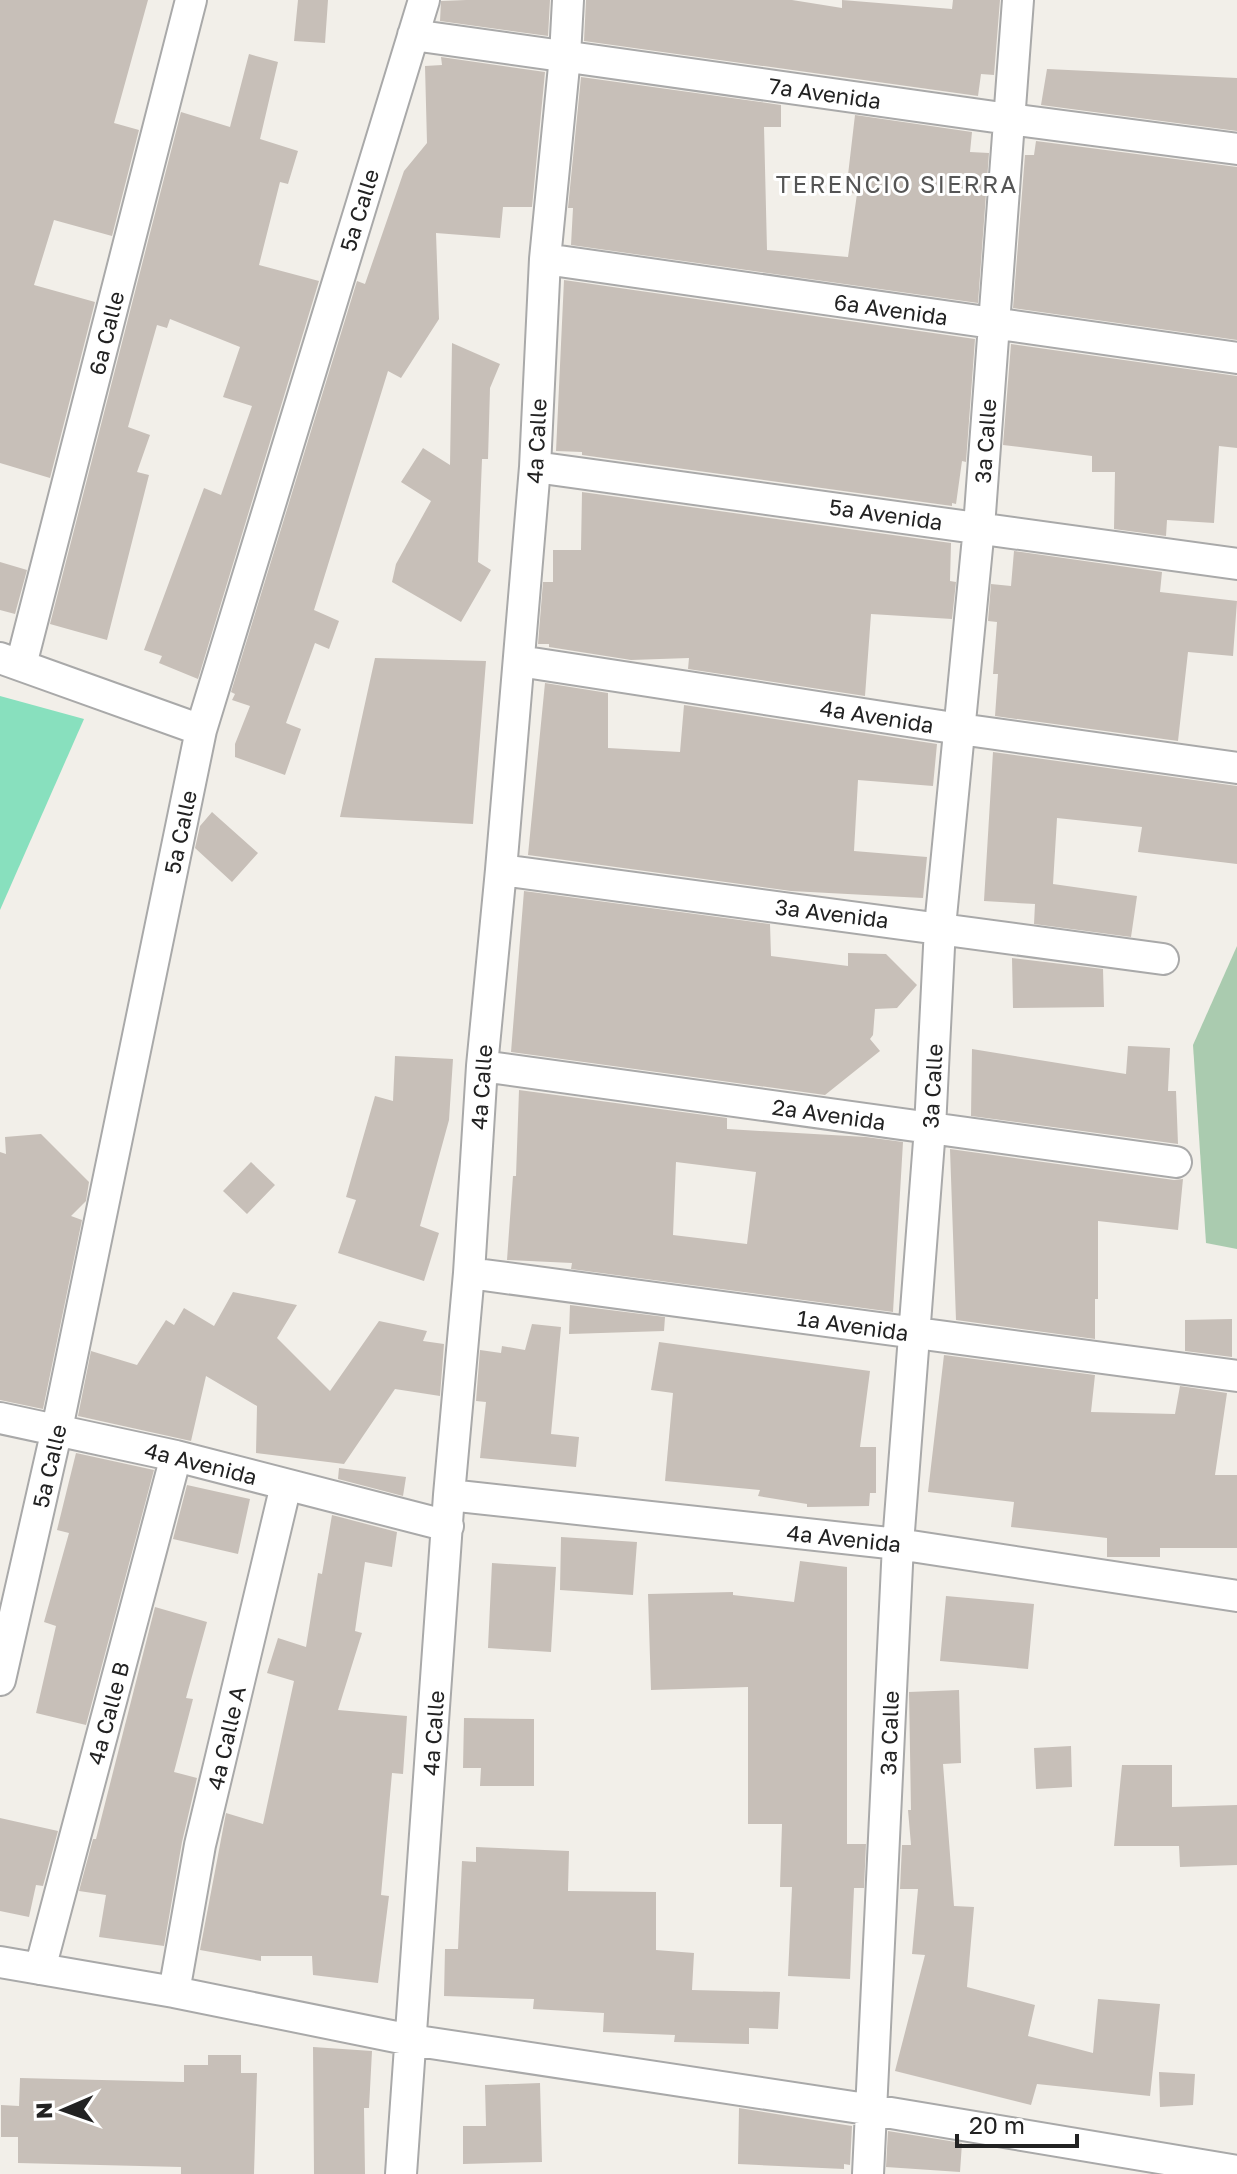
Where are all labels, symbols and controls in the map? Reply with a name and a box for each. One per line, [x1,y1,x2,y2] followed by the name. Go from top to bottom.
[767,72,883,114] street label: 7a Avenida
[334,166,384,254] street label: 5a Calle
[776,169,1018,198] district label: TERENCIO SIERRA
[83,288,129,378] street label: 6a Calle
[832,288,950,330] street label: 6a Avenida
[520,398,552,484] street label: 4a Calle
[969,398,1001,484] street label: 3a Calle
[828,493,944,535] street label: 5a Avenida
[818,694,936,738] street label: 4a Avenida
[158,788,202,876] street label: 5a Calle
[774,893,890,933] street label: 3a Avenida
[465,1043,497,1131] street label: 4a Calle
[916,1043,948,1129] street label: 3a Calle
[771,1093,887,1135] street label: 2a Avenida
[796,1304,910,1346] street label: 1a Avenida
[26,1422,72,1510] street label: 5a Calle
[142,1436,260,1490] street label: 4a Avenida
[786,1519,902,1557] street label: 4a Avenida
[81,1659,135,1767] street label: 4a Calle B
[201,1683,251,1792] street label: 4a Calle A
[417,1689,449,1777] street label: 4a Calle
[874,1690,904,1776] street label: 3a Calle
[24,2070,104,2150] north arrow
[957,2098,1077,2148] scale bar
[30,2102,57,2120] text: N
[969,2110,1025,2139] text: 20 m

